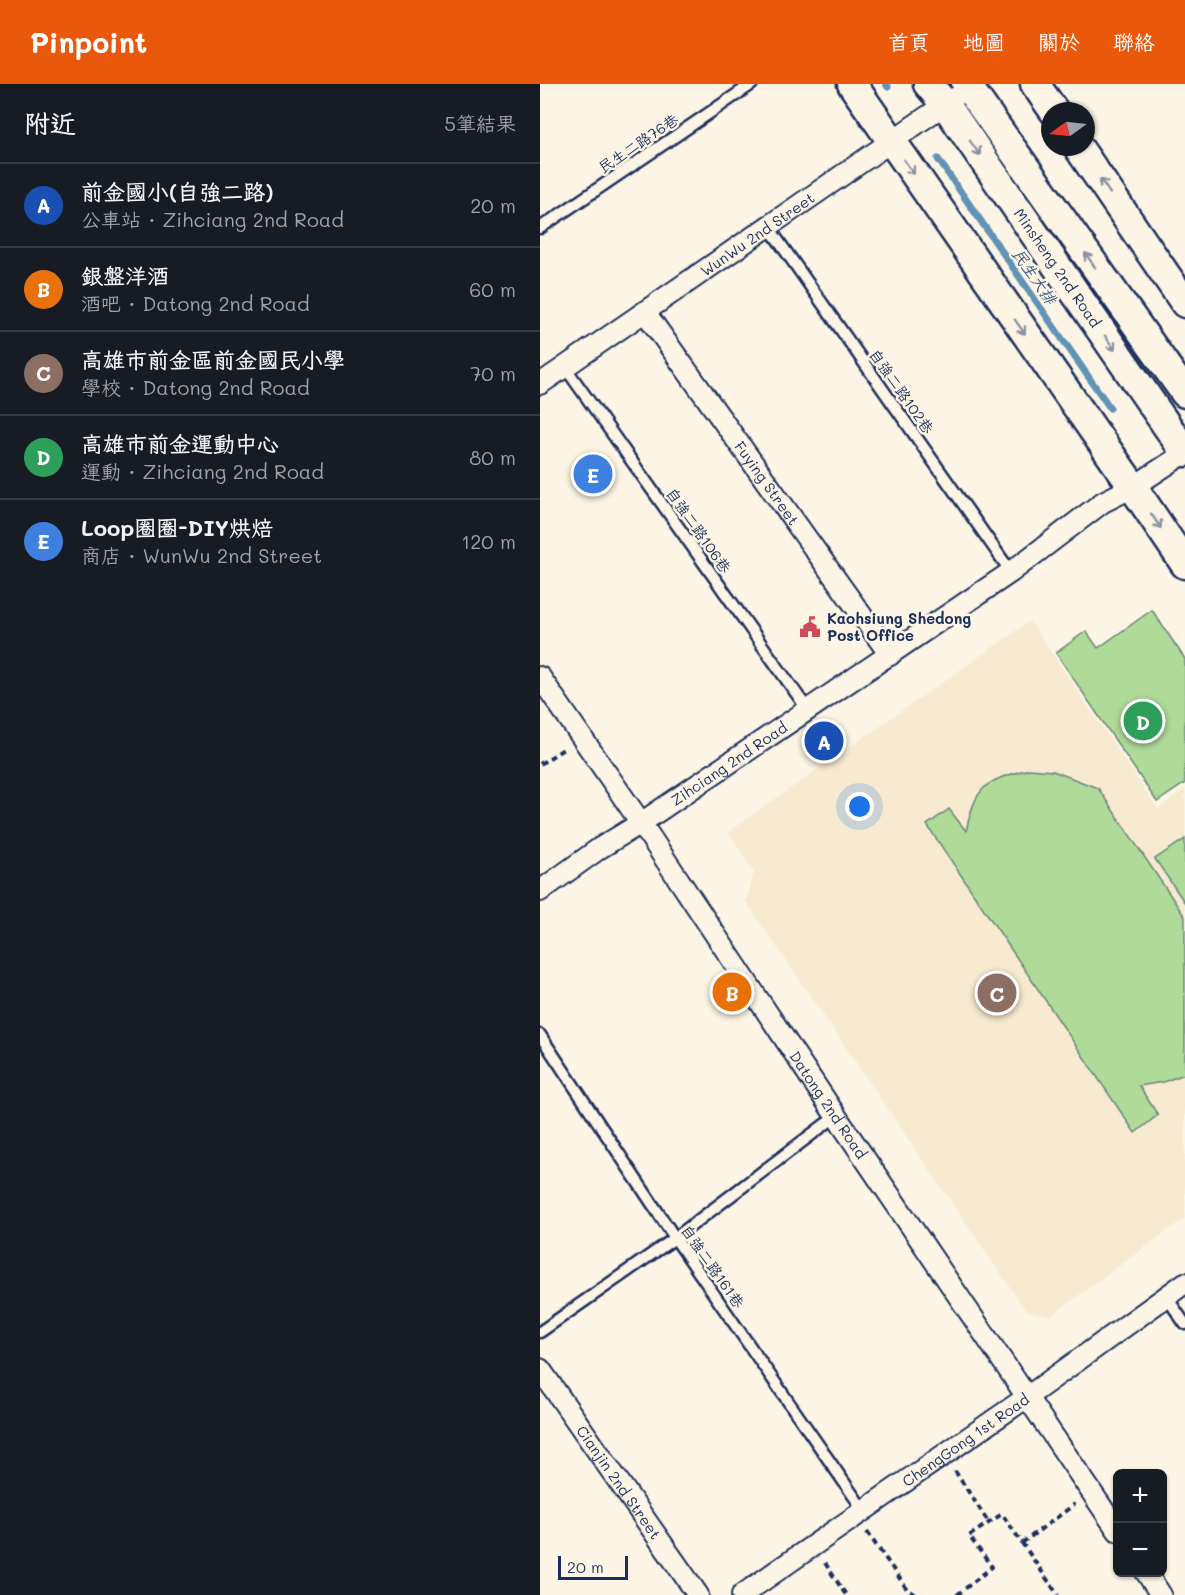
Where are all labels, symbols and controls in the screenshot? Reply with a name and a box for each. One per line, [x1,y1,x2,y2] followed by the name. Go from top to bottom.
[30,24,147,60] text: Pinpoint
[888,28,930,55] text: 首頁
[963,28,1005,55] text: 地圖
[1038,28,1080,55] text: 關於
[1113,28,1155,55] text: 聯絡
[1041,102,1095,156] north arrow
[24,106,76,140] text: 附近
[594,109,682,177] street label: 民生二路76巷
[444,110,516,136] text: 5筆結果
[969,140,981,156] one-way arrow
[903,158,915,175] one-way arrow
[81,177,274,206] text: 前金國小(自強二路)
[1098,177,1111,194] one-way arrow
[696,187,818,280] street label: WunWu 2nd Street
[37,192,50,218] text: A
[470,192,516,218] text: 20 m
[1010,204,1106,331] street label: Minsheng 2nd Road
[81,206,344,232] text: 公車站 · Zihciang 2nd Road
[1008,244,1063,310] water label: 民生大排
[1084,252,1097,268] one-way arrow
[81,261,169,290] text: 銀盤洋酒
[37,276,50,302] text: B
[469,276,516,302] text: 60 m
[81,290,310,316] text: 酒吧 · Datong 2nd Road
[1014,318,1026,334] one-way arrow
[1104,335,1116,351] one-way arrow
[81,345,345,374] text: 高雄市前金區前金國民小學
[865,345,939,437] street label: 自強二路102巷
[36,360,51,386] text: C
[470,360,516,386] text: 70 m
[81,374,310,400] text: 學校 · Datong 2nd Road
[81,429,279,458] text: 高雄市前金運動中心
[730,437,804,529] street label: Fuying Street
[36,444,51,470] text: D
[469,444,516,470] text: 80 m
[574,452,612,496] pin: E
[81,458,324,484] text: 運動 · Zihciang 2nd Road
[662,483,736,577] street label: 自強二路106巷
[81,513,273,542] text: Loop圈圈-DIY烘焙
[1150,513,1162,529] one-way arrow
[37,528,50,554] text: E
[461,528,516,554] text: 120 m
[81,542,322,568] text: 商店 · WunWu 2nd Street
[827,608,971,645] place label: Kaohsiung Shedong Post Office
[798,615,822,639] public building icon: Kaohsiung Shedong Post Office
[1124,698,1162,744] pin: D
[667,717,791,810] street label: Zihciang 2nd Road
[804,718,844,764] pin: A
[845,792,874,821] your location
[712,970,752,1014] pin: B
[978,970,1016,1016] pin: C
[785,1047,872,1162] street label: Datong 2nd Road
[677,1220,749,1312] street label: 自強二路161巷
[898,1389,1033,1491] street label: ChengGong 1st Road
[572,1421,666,1543] street label: Cianjin 2nd Street
[1113,1469,1167,1577] map controls
[1113,1469,1167,1523] button: +
[1113,1523,1167,1577] button: −
[558,1553,628,1580] scale bar
[567,1556,604,1577] text: 20 m

